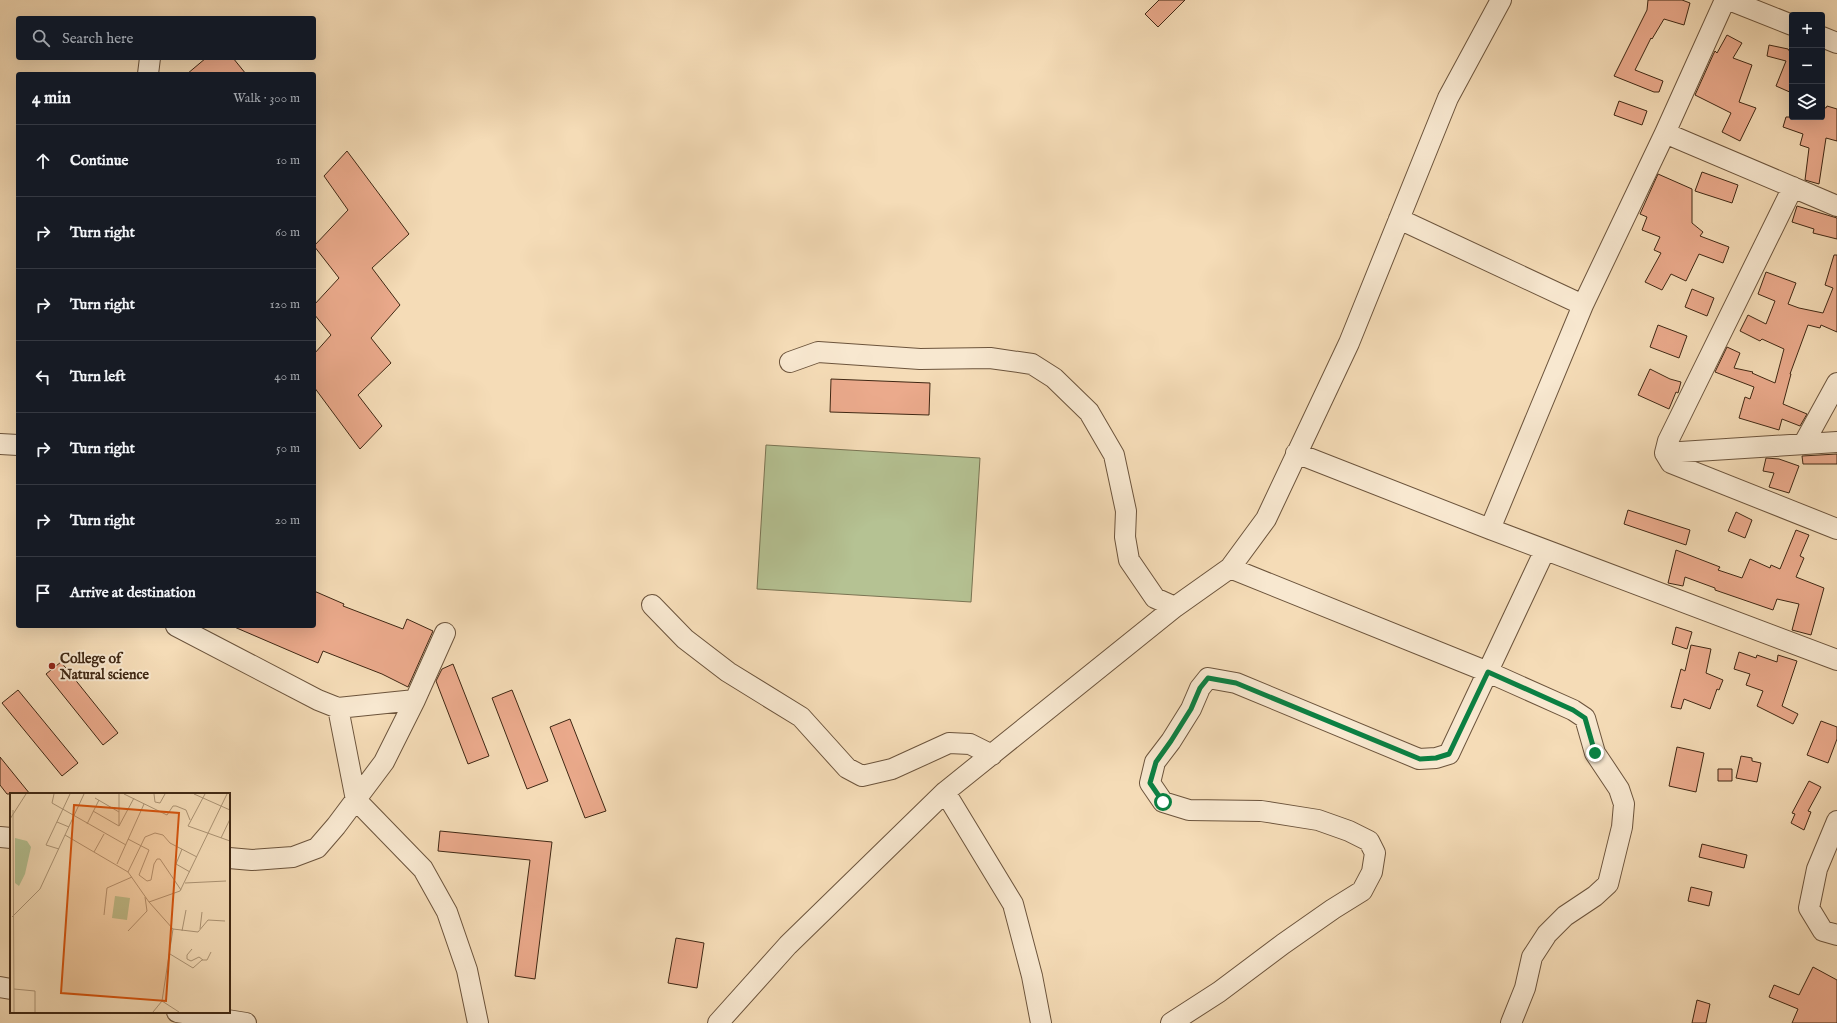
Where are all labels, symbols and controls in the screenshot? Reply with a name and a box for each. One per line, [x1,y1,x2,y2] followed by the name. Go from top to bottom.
[1789,12,1825,120] map controls
[1789,12,1825,48] button: +
[16,16,316,60] search box
[30,27,52,49] icon: search
[62,29,133,48] text: Search here
[1789,48,1825,84] button: −
[1789,84,1825,120] button: layers
[32,88,71,109] text: 4 min
[233,90,300,107] text: Walk · 300 m
[32,150,54,172] icon: ahead
[70,151,128,170] text: Continue
[276,152,300,169] text: 10 m
[32,222,54,244] icon: right
[70,223,135,242] text: Turn right
[275,224,300,241] text: 60 m
[32,294,54,316] icon: right
[70,295,135,314] text: Turn right
[270,296,300,313] text: 120 m
[32,366,54,388] icon: left
[70,367,126,386] text: Turn left
[274,368,300,385] text: 40 m
[32,438,54,460] icon: right
[70,439,135,458] text: Turn right
[276,440,300,457] text: 50 m
[32,510,54,532] icon: right
[70,511,135,530] text: Turn right
[275,512,300,529] text: 20 m
[32,582,54,604] icon: arrive
[70,583,196,602] text: Arrive at destination
[59,650,149,684] place label: College of Natural science
[47,661,57,671] marker: College of Natural science
[1586,744,1604,762] route end
[10,793,230,1013] inset map
[1154,793,1172,811] route start

